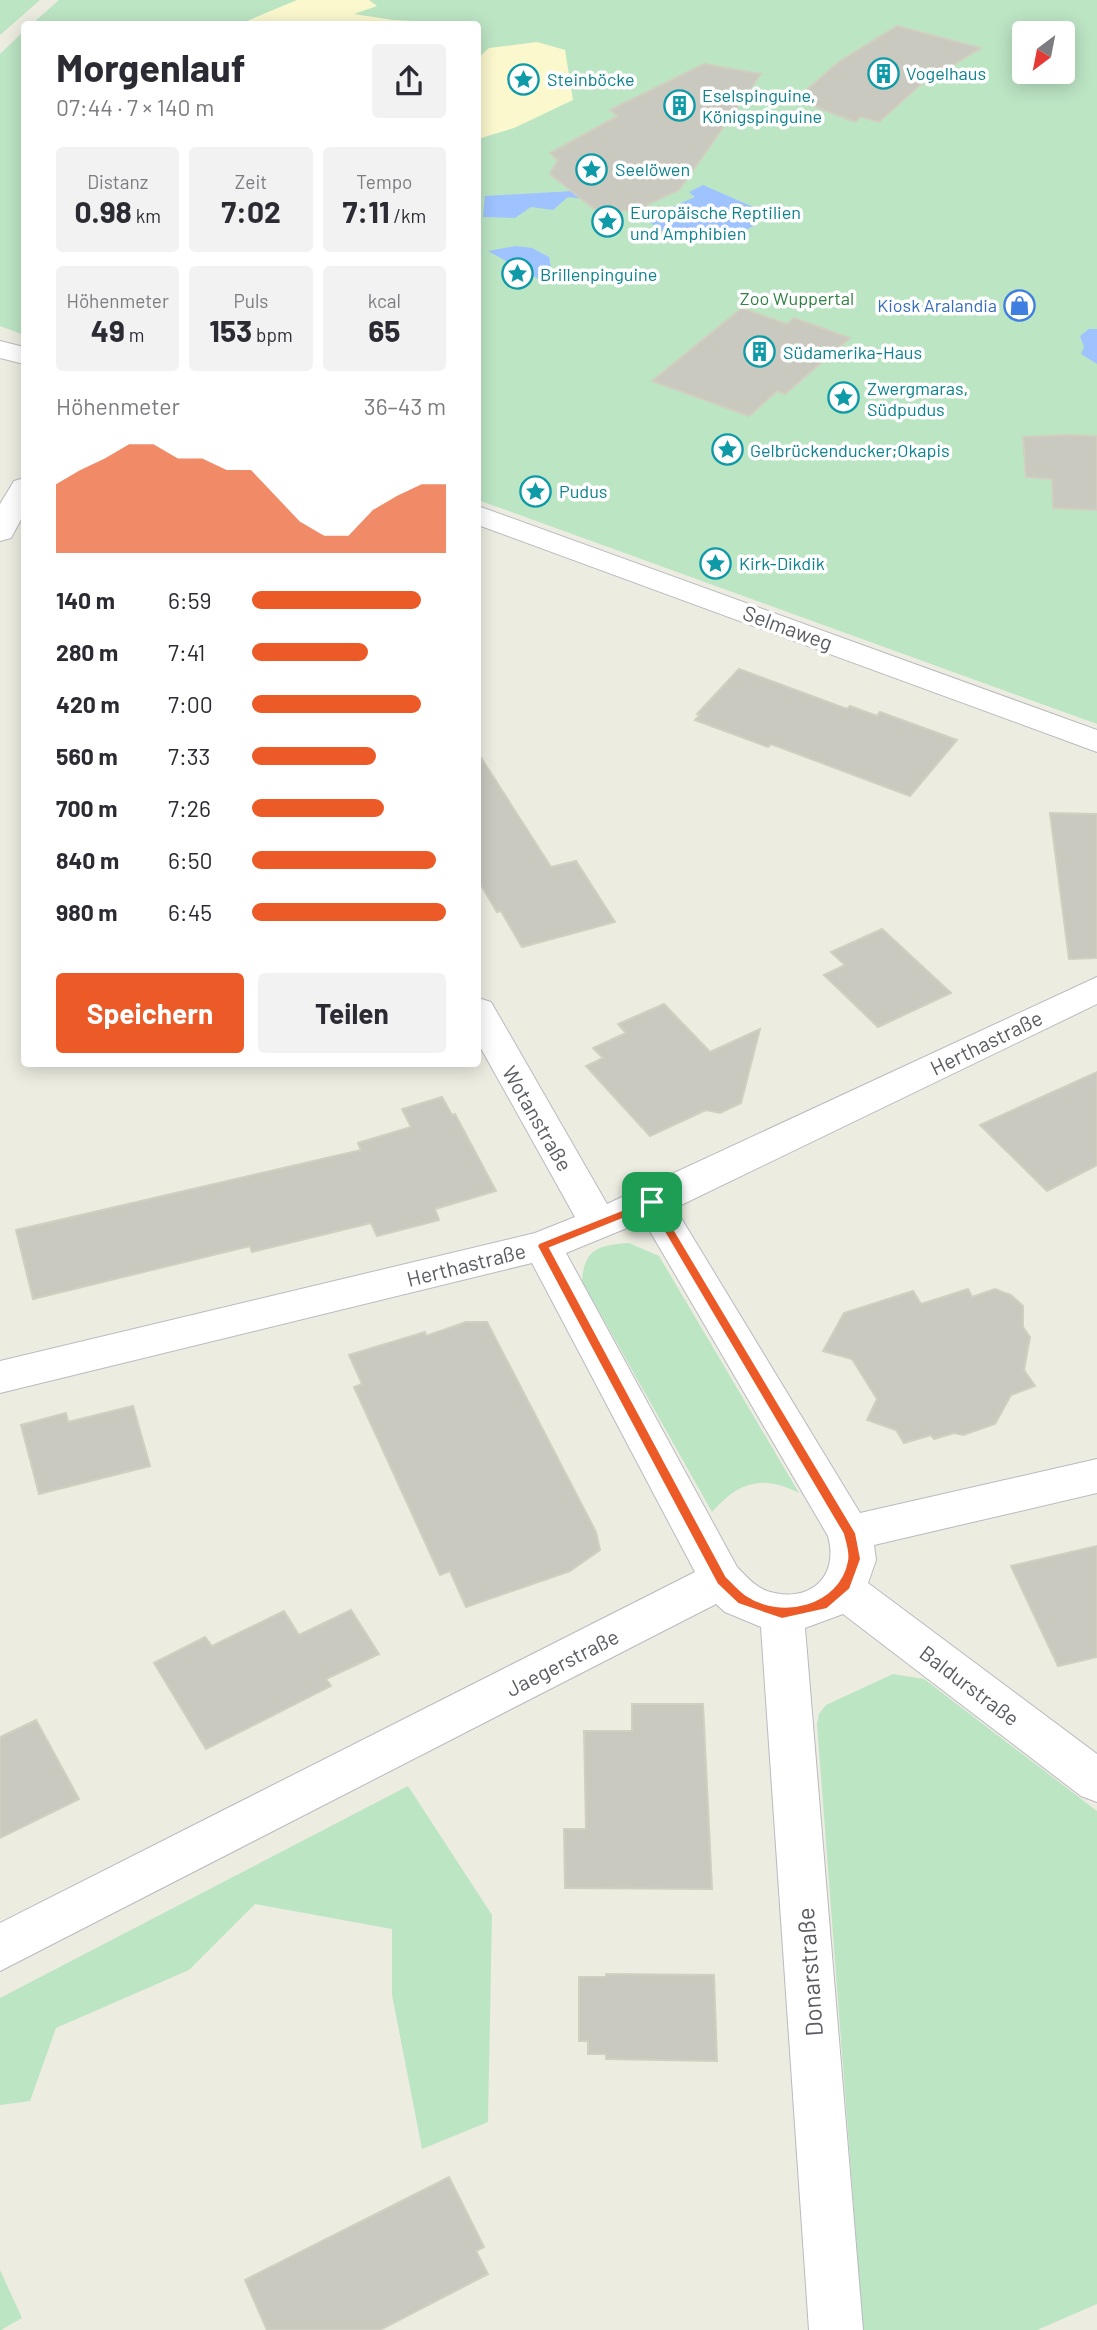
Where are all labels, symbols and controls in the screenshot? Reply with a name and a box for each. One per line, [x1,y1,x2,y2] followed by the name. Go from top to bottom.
[1012,21,1074,84] north arrow
[1012,21,1075,84] map controls
[56,44,245,90] text: Morgenlauf
[372,44,446,118] button: share
[866,56,900,90] building icon: Vogelhaus
[507,62,541,96] place icon: Steinböcke
[906,62,986,84] place label: Vogelhaus
[547,68,635,90] place label: Steinböcke
[702,84,822,127] place label: Eselspinguine, Königspinguine
[662,88,696,122] building icon: Eselspinguine, Königspinguine
[56,93,214,121] text: 07:44 · 7 × 140 m
[575,152,609,186] place icon: Seelöwen
[615,158,690,180] place label: Seelöwen
[87,170,148,193] text: Distanz
[235,170,267,193] text: Zeit
[356,170,412,193] text: Tempo
[74,193,132,229] text: 0.98
[221,193,281,229] text: 7:02
[342,193,390,229] text: 7:11
[630,201,801,244] place label: Europäische Reptilien und Amphibien
[132,204,161,227] text: km
[390,204,426,227] text: /km
[590,205,624,239] place icon: Europäische Reptilien und Amphibien
[500,257,534,291] place icon: Brillenpinguine
[540,263,657,285] place label: Brillenpinguine
[740,287,854,309] park label: Zoo Wuppertal
[1003,288,1037,322] shop icon: Kiosk Aralandia
[66,289,169,312] text: Höhenmeter
[234,289,268,312] text: Puls
[368,289,401,312] text: kcal
[877,294,997,316] place label: Kiosk Aralandia
[91,312,125,348] text: 49
[209,312,252,348] text: 153
[368,312,400,348] text: 65
[125,323,144,346] text: m
[252,323,293,346] text: bpm
[743,335,777,369] building icon: Südamerika-Haus
[783,341,922,363] place label: Südamerika-Haus
[867,377,968,420] place label: Zwergmaras, Südpudus
[827,381,861,415] place icon: Zwergmaras, Südpudus
[56,392,180,420] text: Höhenmeter
[364,392,446,420] text: 36–43 m
[710,433,744,467] place icon: Gelbrückenducker;Okapis
[750,439,950,461] place label: Gelbrückenducker;Okapis
[519,474,553,508] place icon: Pudus
[559,480,607,502] place label: Pudus
[699,546,733,580] place icon: Kirk-Dikdik
[739,552,825,574] place label: Kirk-Dikdik
[56,586,115,614] text: 140 m
[168,586,211,614] text: 6:59
[740,599,836,655] street label: Selmaweg
[56,638,118,666] text: 280 m
[168,638,205,666] text: 7:41
[56,690,120,718] text: 420 m
[168,690,213,718] text: 7:00
[56,742,118,770] text: 560 m
[168,742,210,770] text: 7:33
[56,794,117,822] text: 700 m
[168,794,211,822] text: 7:26
[56,846,119,874] text: 840 m
[168,846,212,874] text: 6:50
[56,898,118,926] text: 980 m
[168,898,212,926] text: 6:45
[56,973,244,1053] button: Speichern
[258,973,446,1053] button: Teilen
[926,1004,1046,1080] street label: Herthastraße
[498,1061,578,1175] street label: Wotanstraße
[622,1172,682,1232] pin
[633,1183,671,1221] icon: arrive
[404,1237,528,1291] street label: Herthastraße
[502,1623,622,1701] street label: Jaegerstraße
[915,1640,1025,1730] street label: Baldurstraße
[790,1907,828,2037] street label: Donarstraße

